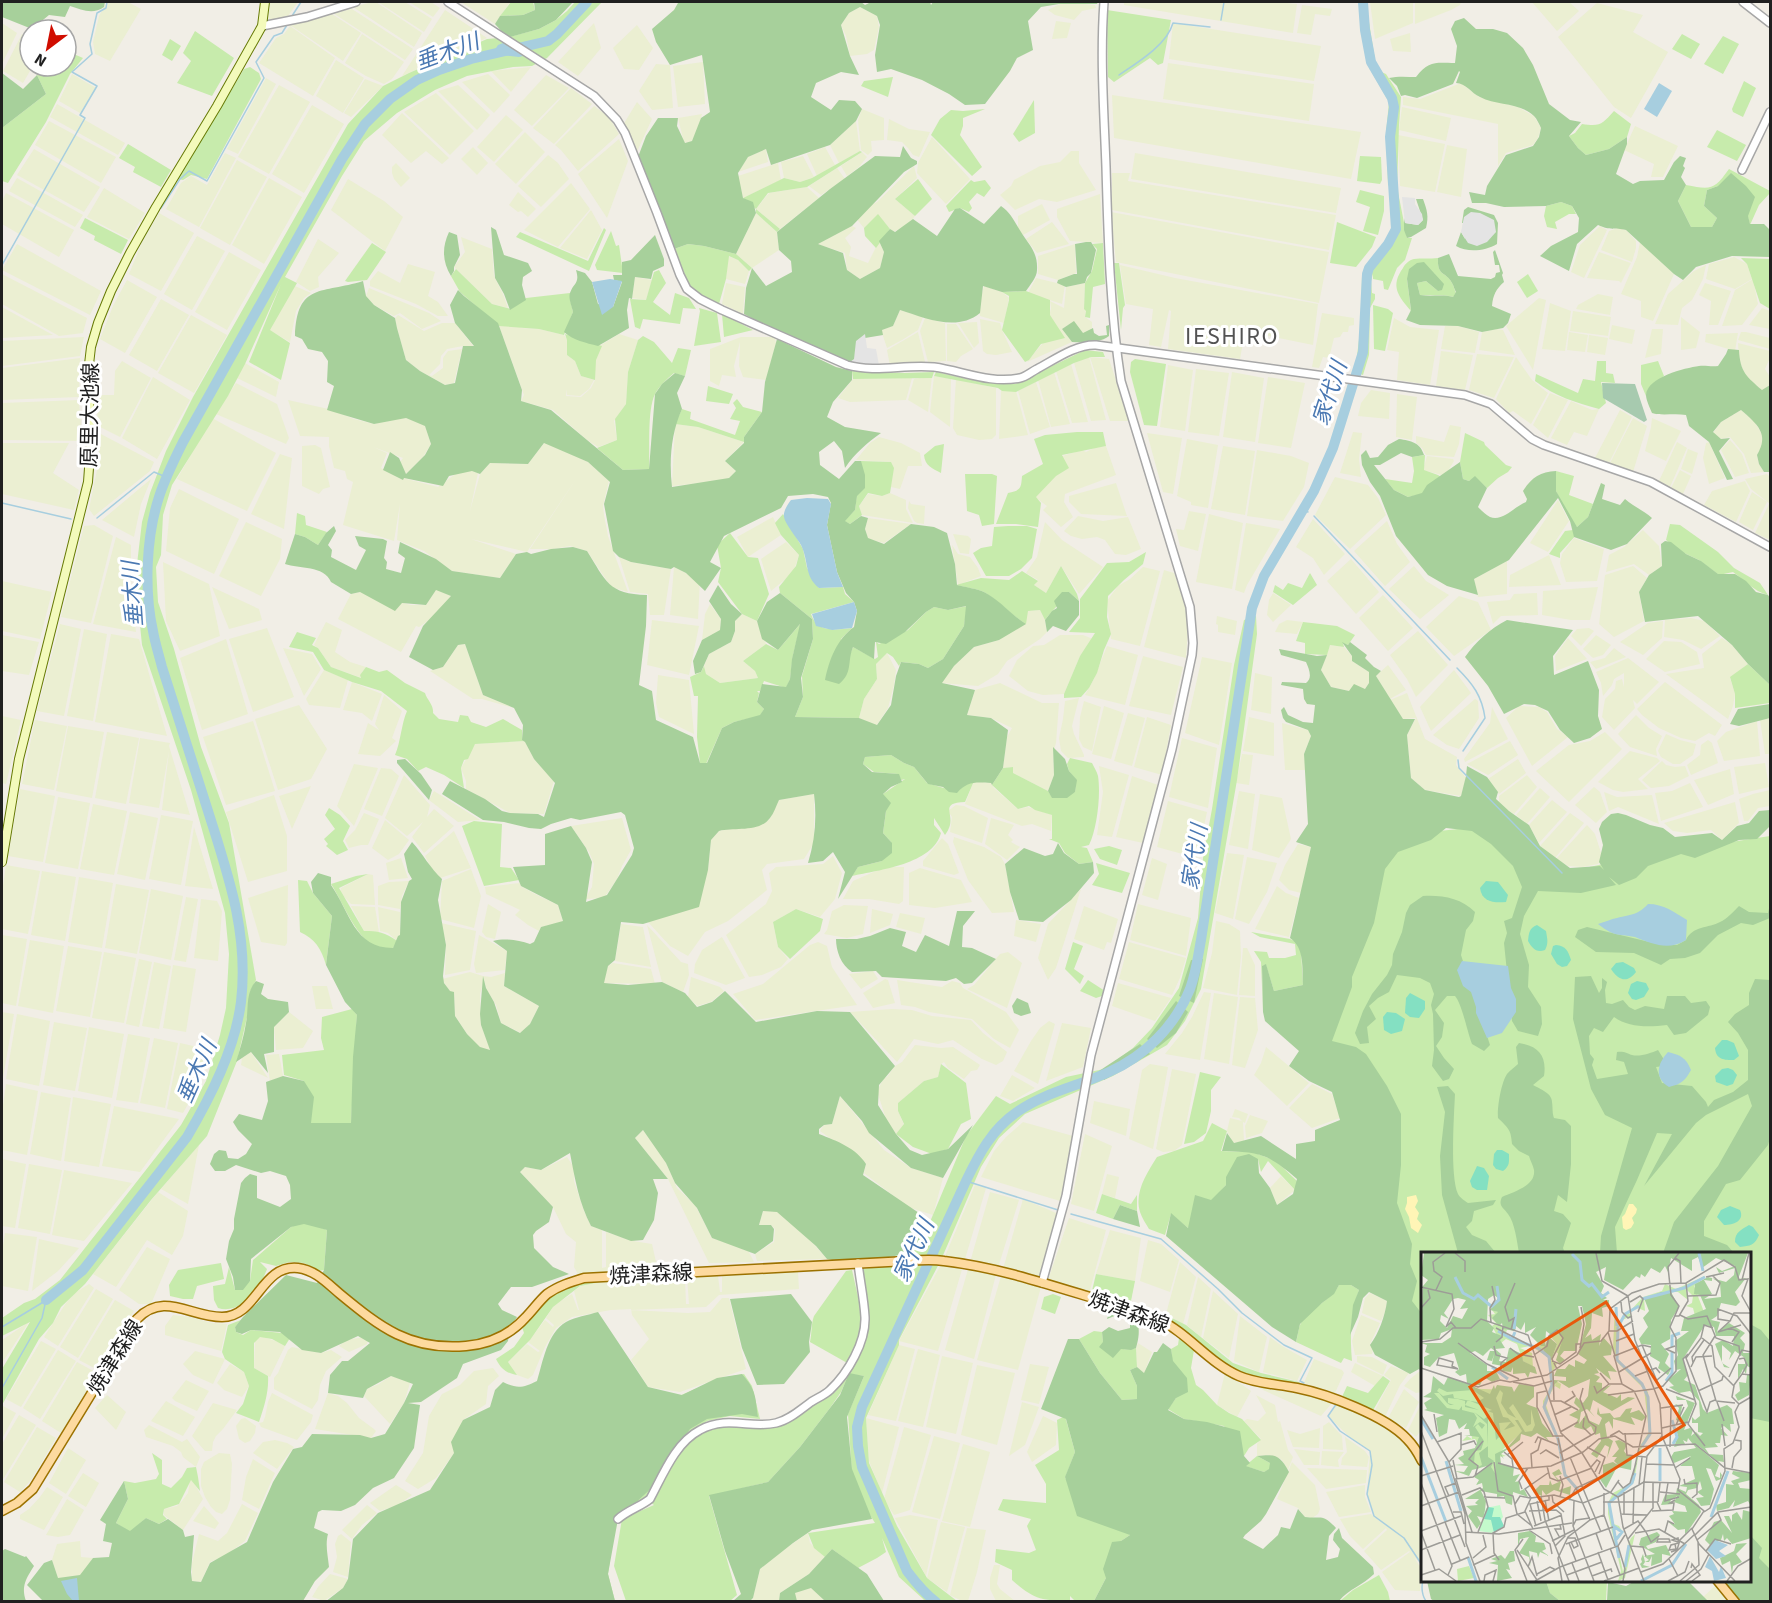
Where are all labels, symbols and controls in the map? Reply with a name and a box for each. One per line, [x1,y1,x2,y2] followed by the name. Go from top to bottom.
[18,18,78,78] north arrow
[411,25,486,78] water label: 垂木川
[30,48,51,72] text: N
[1185,319,1279,354] district label: IESHIRO
[1305,355,1356,430] water label: 家代川
[74,362,106,468] street label: 原里大池線
[115,558,151,628] water label: 垂木川
[1174,820,1216,892] water label: 家代川
[169,1033,226,1108] water label: 垂木川
[885,1212,943,1287] water label: 家代川
[1421,1252,1751,1582] inset map
[608,1257,694,1291] street label: 焼津森線
[1084,1284,1174,1340] street label: 焼津森線
[80,1313,150,1401] street label: 焼津森線

